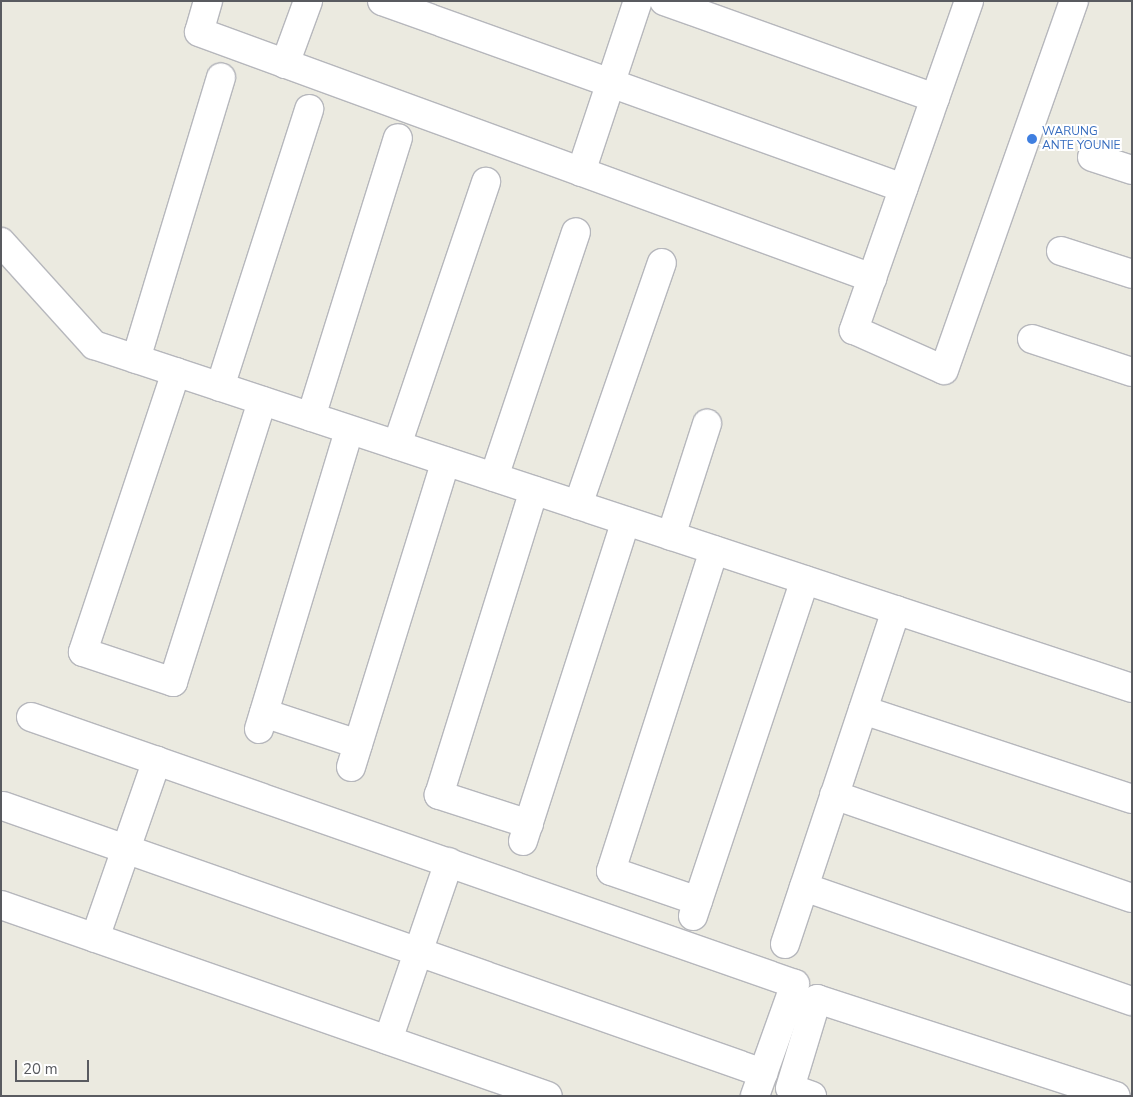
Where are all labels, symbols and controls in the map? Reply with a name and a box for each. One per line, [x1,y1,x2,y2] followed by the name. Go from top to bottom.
[1042,125,1120,153] place label: WARUNG ANTE YOUNIE
[1026,133,1038,145] marker: WARUNG ANTE YOUNIE
[18,1050,91,1082] scale bar
[23,1059,58,1079] text: 20 m

